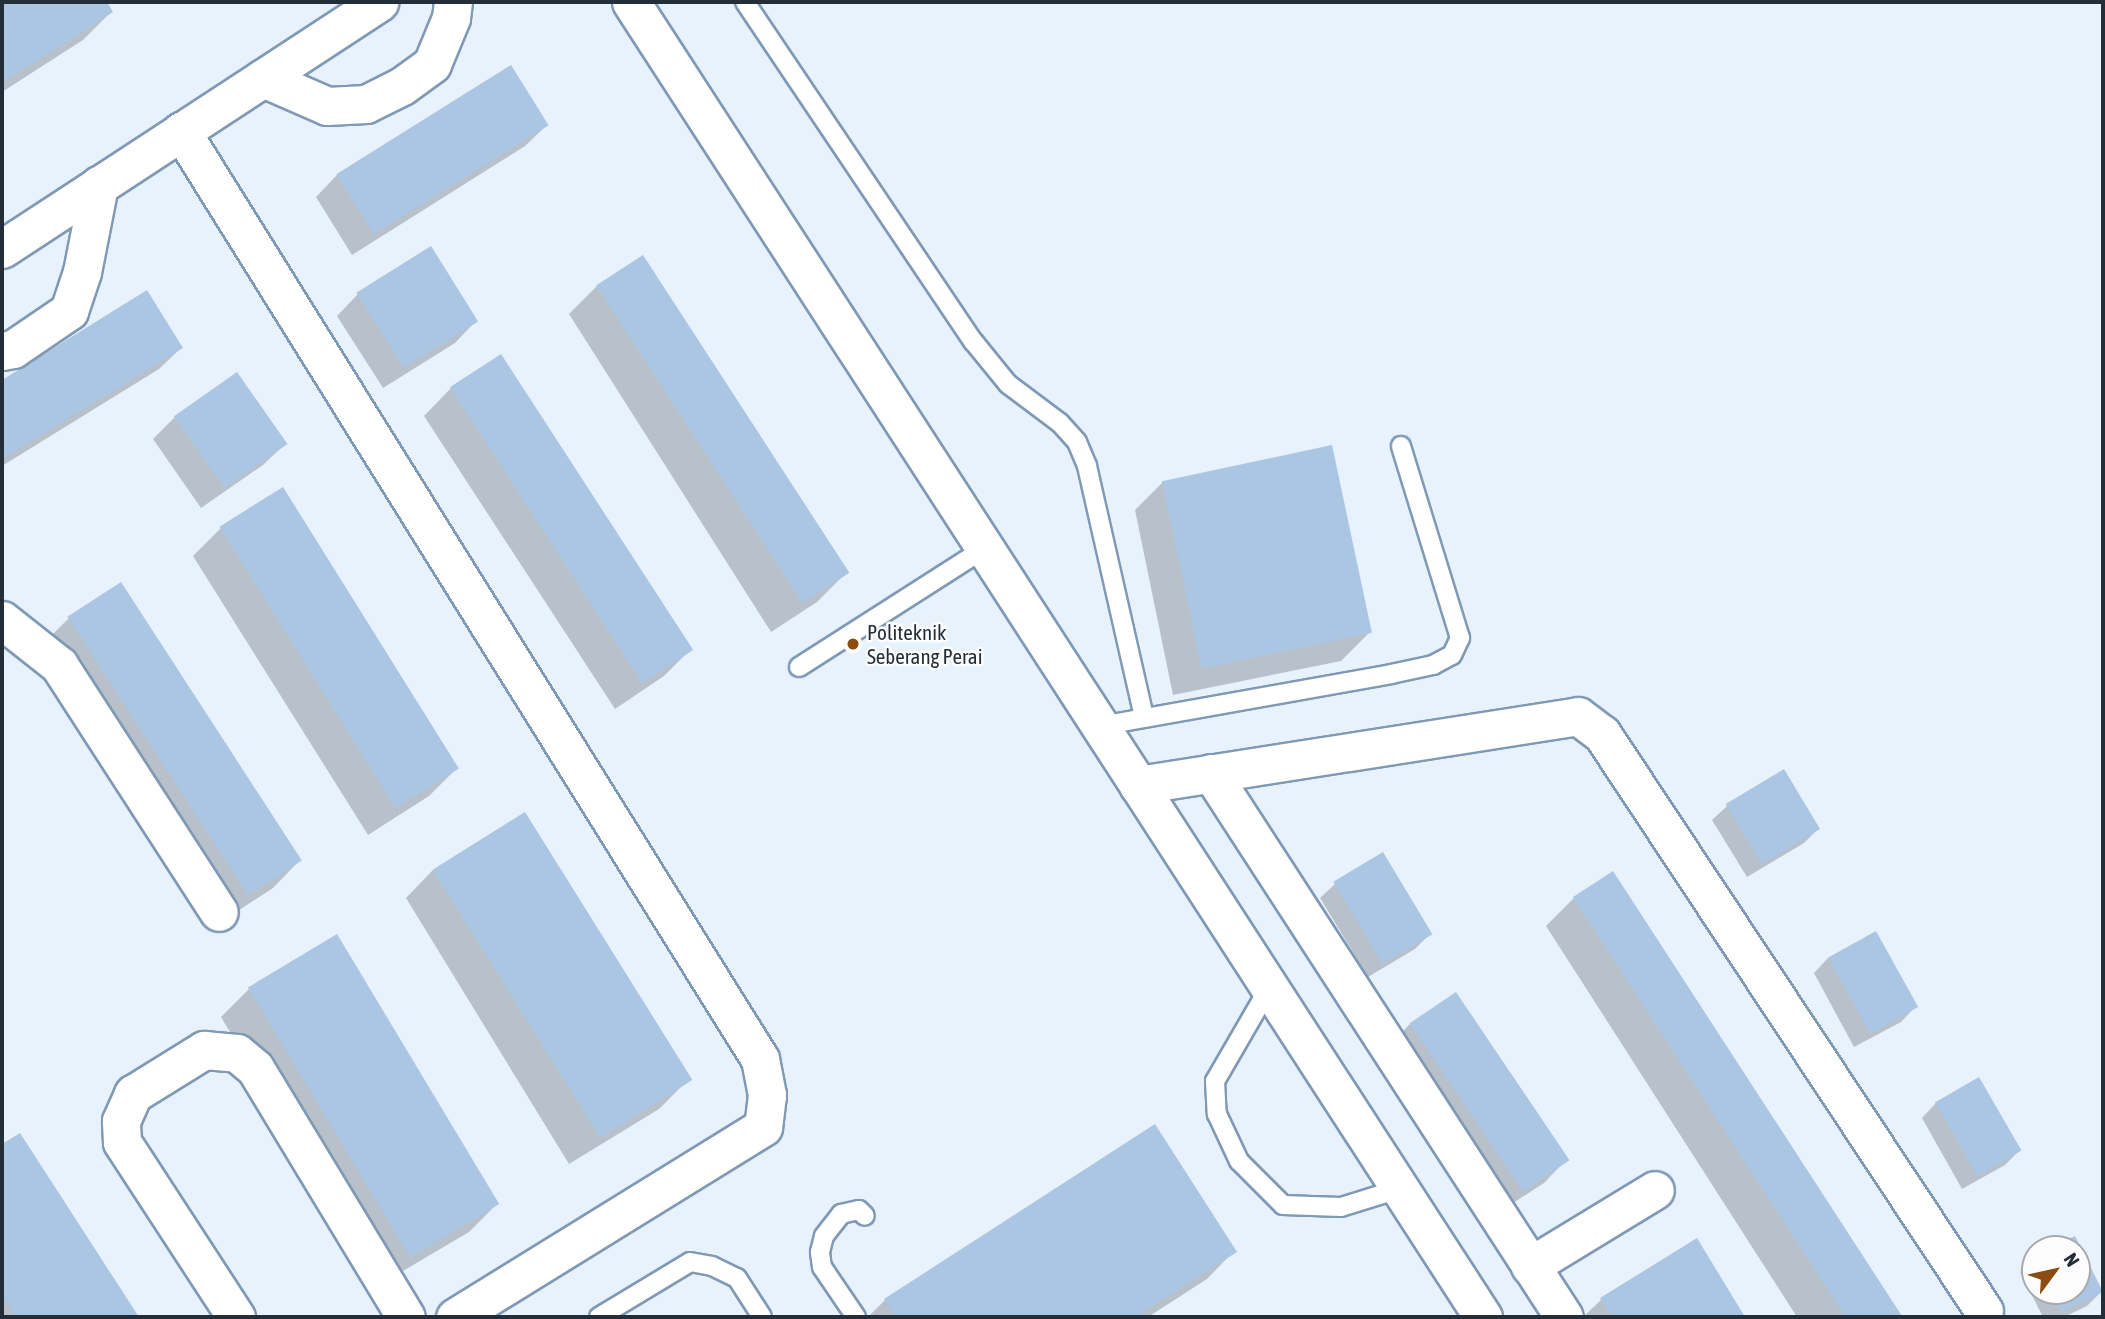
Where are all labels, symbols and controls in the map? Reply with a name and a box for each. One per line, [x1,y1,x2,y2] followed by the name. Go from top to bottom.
[867,619,982,669] place label: Politeknik Seberang Perai
[845,636,861,652] marker: Politeknik Seberang Perai
[2021,1235,2091,1305] north arrow
[2060,1249,2084,1270] text: N

